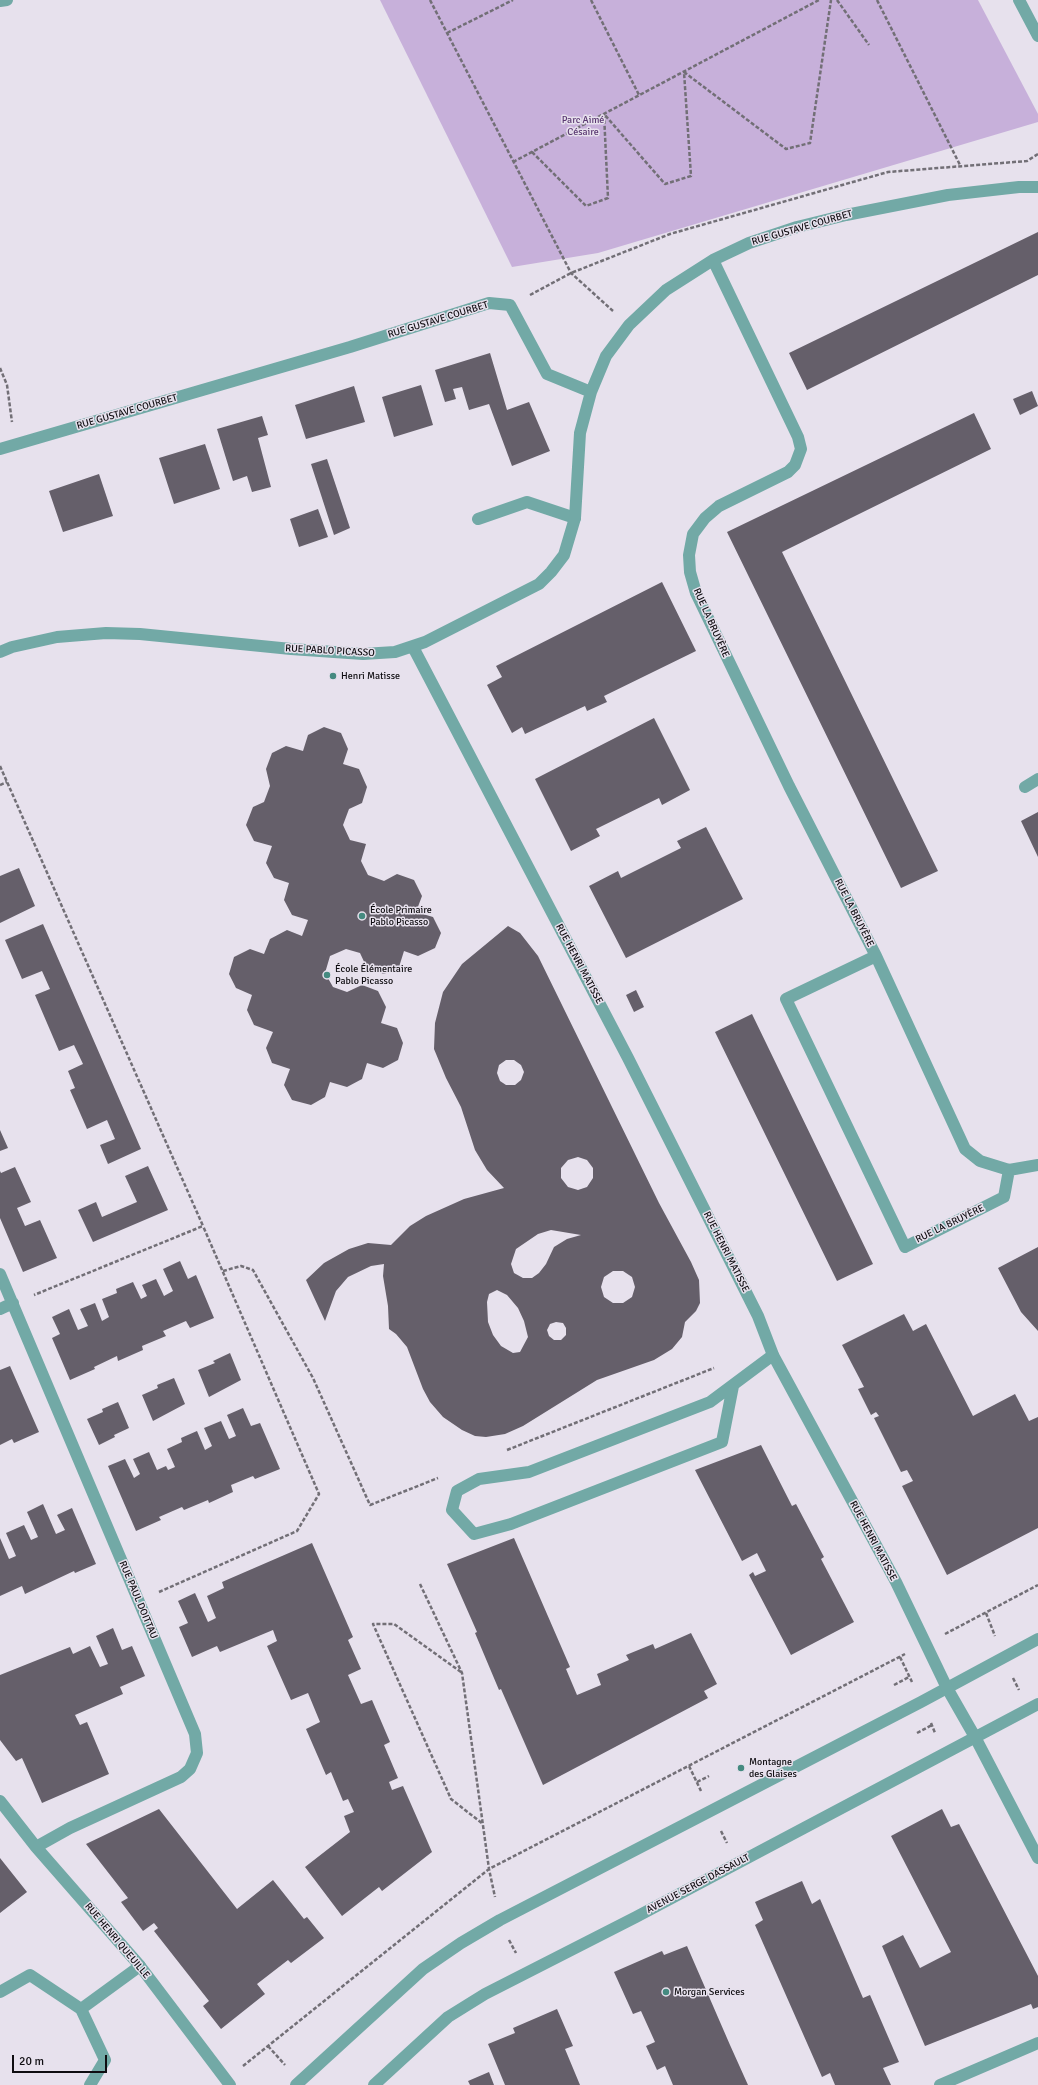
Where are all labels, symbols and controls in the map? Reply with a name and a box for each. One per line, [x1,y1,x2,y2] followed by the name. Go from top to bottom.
[562,114,604,138] park label: Parc Aimé Césaire
[750,208,854,248] street label: RUE GUSTAVE COURBET
[386,299,490,341] street label: RUE GUSTAVE COURBET
[75,392,179,432] street label: RUE GUSTAVE COURBET
[690,586,732,660] street label: RUE LA BRUYÈRE
[285,643,375,659] street label: RUE PABLO PICASSO
[341,670,400,682] place label: Henri Matisse
[328,671,338,681] marker: Henri Matisse
[832,877,876,949] street label: RUE LA BRUYÈRE
[370,904,432,928] place label: École Primaire Pablo Picasso
[357,911,367,921] marker: École Primaire Pablo Picasso
[553,922,605,1006] street label: RUE HENRI MATISSE
[335,963,412,986] place label: École Élémentaire Pablo Picasso
[322,970,332,980] marker: École Élémentaire Pablo Picasso
[914,1202,986,1246] street label: RUE LA BRUYÈRE
[700,1210,752,1294] street label: RUE HENRI MATISSE
[847,1499,899,1583] street label: RUE HENRI MATISSE
[116,1559,160,1641] street label: RUE PAUL DOITTAU
[749,1756,797,1780] place label: Montagne des Glaises
[736,1763,746,1773] marker: Montagne des Glaises
[644,1852,752,1916] street label: AVENUE SERGE DASSAULT
[82,1901,152,1981] street label: RUE HENRI QUEUILLE
[674,1986,745,1998] place label: Morgan Services
[661,1987,671,1997] marker: Morgan Services
[14,2047,109,2073] scale bar
[19,2054,44,2069] text: 20 m

